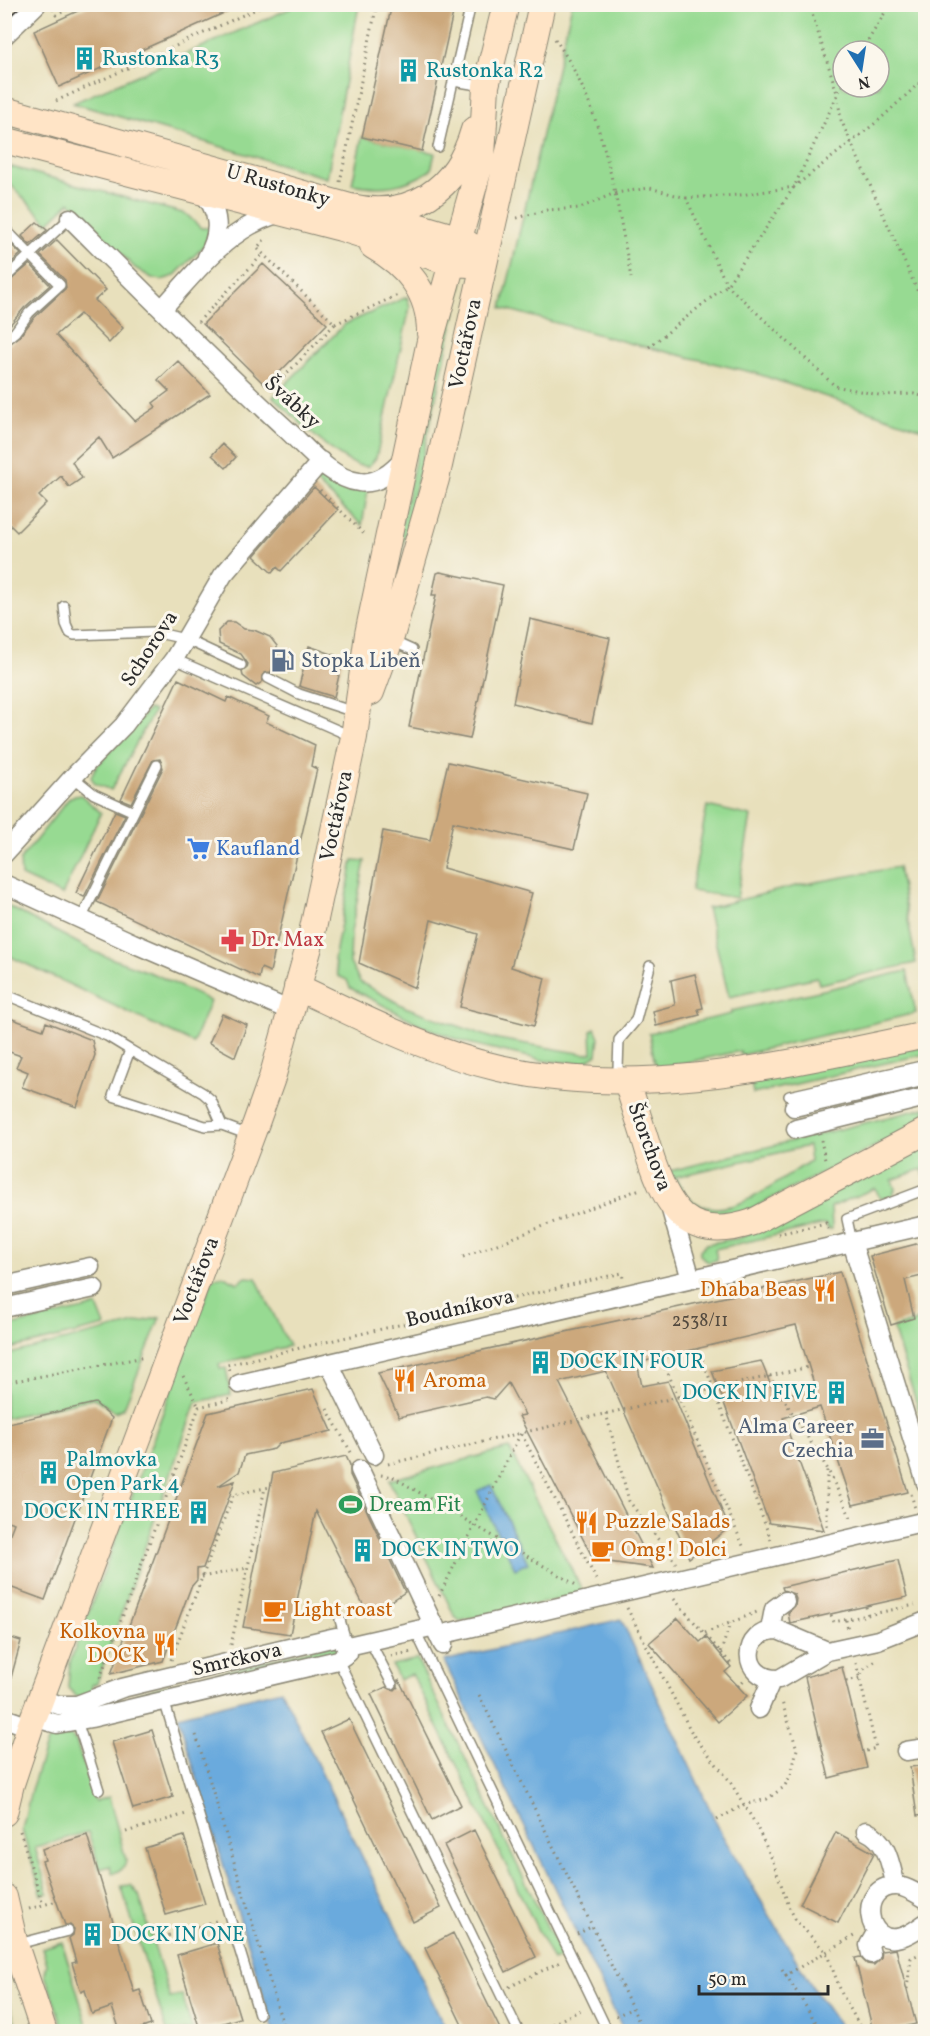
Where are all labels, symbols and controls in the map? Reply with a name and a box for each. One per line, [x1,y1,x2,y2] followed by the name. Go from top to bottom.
[831,39,891,99] north arrow
[102,45,219,74] place label: Rustonka R3
[71,46,97,72] building icon: Rustonka R3
[426,57,544,86] place label: Rustonka R2
[395,58,421,84] building icon: Rustonka R2
[855,70,872,94] text: N
[222,157,334,215] street label: U Rustonky
[442,296,490,392] street label: Voctářova
[257,370,327,437] street label: Švábky
[115,605,185,693] street label: Schorova
[301,647,421,676] place label: Stopka Libeň
[270,648,296,674] fuel station icon: Stopka Libeň
[313,768,361,864] street label: Voctářova
[216,835,300,864] place label: Kaufland
[185,836,211,862] supermarket icon: Kaufland
[251,926,324,955] place label: Dr. Max
[220,927,246,953] pharmacy icon: Dr. Max
[620,1099,678,1195] street label: Štorchova
[167,1233,227,1329] street label: Voctářova
[700,1276,807,1305] place label: Dhaba Beas
[812,1277,838,1303] restaurant icon: Dhaba Beas
[403,1282,517,1336] street label: Boudníkova
[672,1309,728,1334] house number: 2538/11
[559,1348,705,1377] place label: DOCK IN FOUR
[528,1349,554,1375] building icon: DOCK IN FOUR
[423,1367,487,1396] place label: Aroma
[392,1368,418,1394] restaurant icon: Aroma
[682,1379,818,1408] place label: DOCK IN FIVE
[823,1380,849,1406] building icon: DOCK IN FIVE
[738,1413,854,1466] place label: Alma Career Czechia
[859,1426,885,1452] office icon: Alma Career Czechia
[66,1446,180,1499] place label: Palmovka Open Park 4
[35,1459,61,1485] building icon: Palmovka Open Park 4
[369,1491,461,1520] place label: Dream Fit
[338,1492,364,1518] sports icon: Dream Fit
[23,1498,180,1527] place label: DOCK IN THREE
[185,1499,211,1525] building icon: DOCK IN THREE
[605,1508,730,1537] place label: Puzzle Salads
[574,1509,600,1535] restaurant icon: Puzzle Salads
[381,1536,519,1565] place label: DOCK IN TWO
[621,1536,727,1565] place label: Omg! Dolci
[350,1537,376,1563] building icon: DOCK IN TWO
[590,1537,616,1563] cafe icon: Omg! Dolci
[293,1596,393,1625] place label: Light roast
[262,1597,288,1623] cafe icon: Light roast
[59,1618,146,1671] place label: Kolkovna DOCK
[151,1631,177,1657] restaurant icon: Kolkovna DOCK
[189,1636,285,1684] street label: Smrčkova
[111,1921,245,1950] place label: DOCK IN ONE
[80,1922,106,1948] building icon: DOCK IN ONE
[699,1958,828,1996] scale bar
[708,1968,747,1993] text: 50 m

